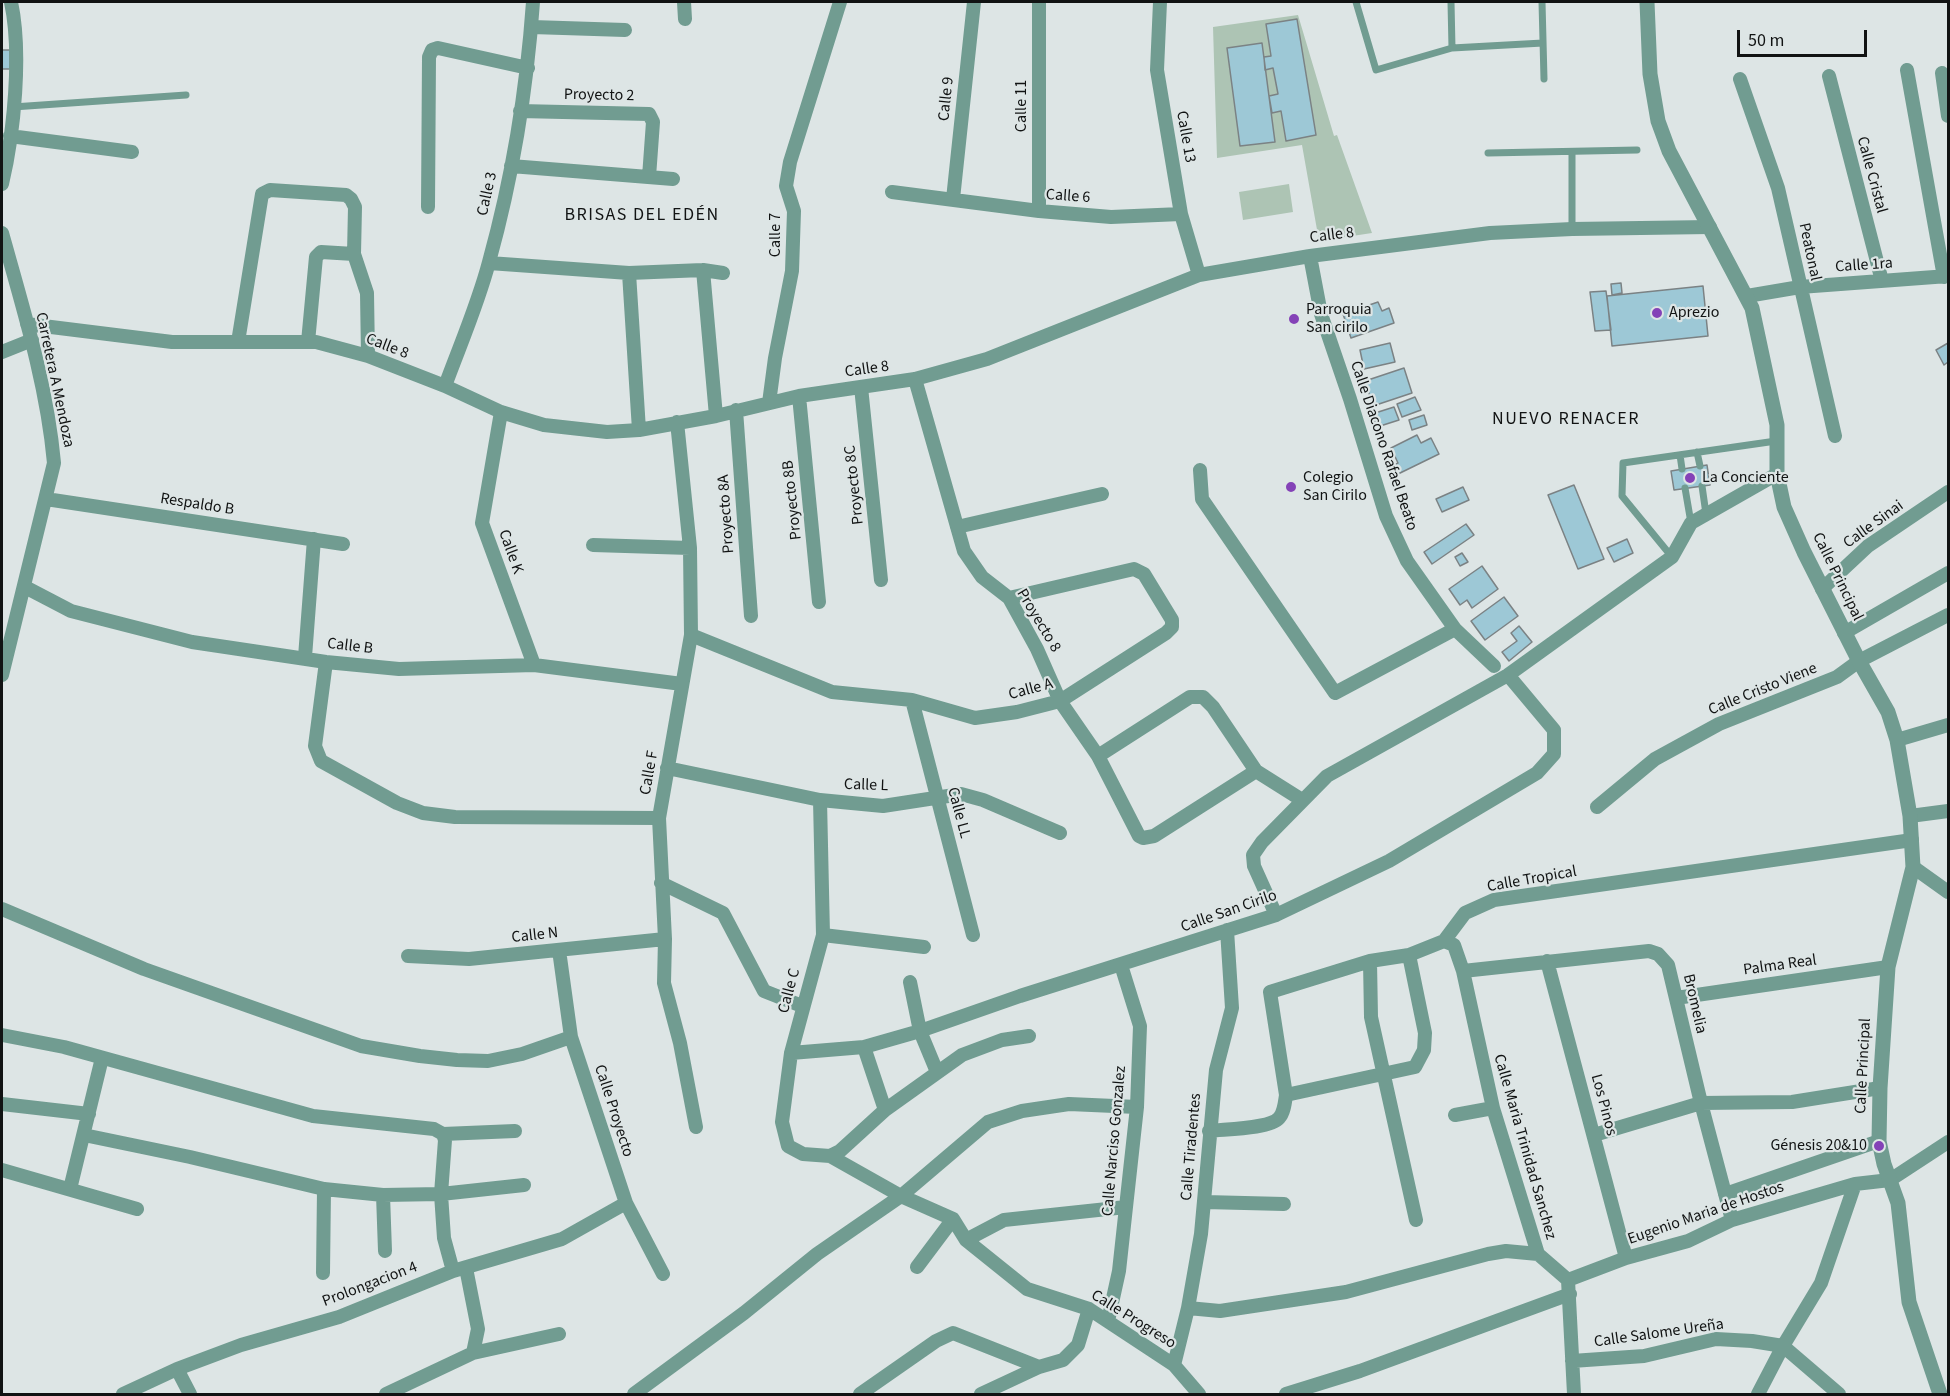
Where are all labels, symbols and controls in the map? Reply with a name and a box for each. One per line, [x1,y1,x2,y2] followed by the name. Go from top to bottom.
[1740,18,1870,56] scale bar
[1748,28,1784,53] text: 50 m
[935,76,959,122] street label: Calle 9
[1012,80,1032,132] street label: Calle 11
[564,86,634,106] street label: Proyecto 2
[1171,110,1199,164] street label: Calle 13
[1852,134,1890,216] street label: Calle Cristal
[474,170,502,218] street label: Calle 3
[1045,186,1091,208] street label: Calle 6
[564,205,720,227] district label: BRISAS DEL EDÉN
[766,213,786,257] street label: Calle 7
[1793,221,1825,283] street label: Peatonal
[1309,224,1355,248] street label: Calle 8
[1835,254,1893,278] street label: Calle 1ra
[1306,300,1372,338] place label: Parroquia San cirilo
[1669,303,1719,323] place label: Aprezio
[1650,306,1664,320] marker: Aprezio
[30,311,78,449] street label: Carretera A Mendoza
[1287,312,1301,326] marker: Parroquia San cirilo
[363,330,411,364] street label: Calle 8
[844,357,890,383] street label: Calle 8
[1345,359,1421,533] street label: Calle Diacono Rafael Beato
[1492,409,1640,431] district label: NUEVO RENACER
[841,444,869,526] street label: Proyecto 8C
[779,459,807,541] street label: Proyecto 8B
[1303,468,1367,506] place label: Colegio San Cirilo
[1702,468,1789,488] place label: La Conciente
[1683,471,1697,485] marker: La Conciente
[715,474,739,554] street label: Proyecto 8A
[1284,480,1298,494] marker: Colegio San Cirilo
[159,490,235,520] street label: Respaldo B
[1840,497,1908,553] street label: Calle Sinai
[493,527,527,577] street label: Calle K
[1807,530,1867,624] street label: Calle Principal
[1012,586,1064,656] street label: Proyecto 8
[326,635,374,659] street label: Calle B
[1706,659,1820,721] street label: Calle Cristo Viene
[1007,675,1055,705] street label: Calle A
[637,749,663,797] street label: Calle F
[844,776,888,796] street label: Calle L
[942,785,974,841] street label: Calle LL
[1486,863,1578,897] street label: Calle Tropical
[1178,887,1280,937] street label: Calle San Cirilo
[511,924,559,948] street label: Calle N
[1742,951,1818,981] street label: Palma Real
[775,966,805,1016] street label: Calle C
[1678,972,1710,1036] street label: Bromelia
[1852,1018,1876,1114] street label: Calle Principal
[1488,1052,1560,1242] street label: Calle Maria Trinidad Sanchez
[589,1062,637,1160] street label: Calle Proyecto
[1099,1065,1131,1217] street label: Calle Narciso Gonzalez
[1586,1072,1620,1138] street label: Los Pinos
[1178,1093,1206,1201] street label: Calle Tiradentes
[1770,1136,1867,1156] place label: Génesis 20&10
[1872,1139,1886,1153] marker: Génesis 20&10
[1625,1178,1787,1250] street label: Eugenio Maria de Hostos
[320,1258,420,1312] street label: Prolongacion 4
[1087,1286,1179,1354] street label: Calle Progreso
[1593,1315,1725,1353] street label: Calle Salome Ureña

